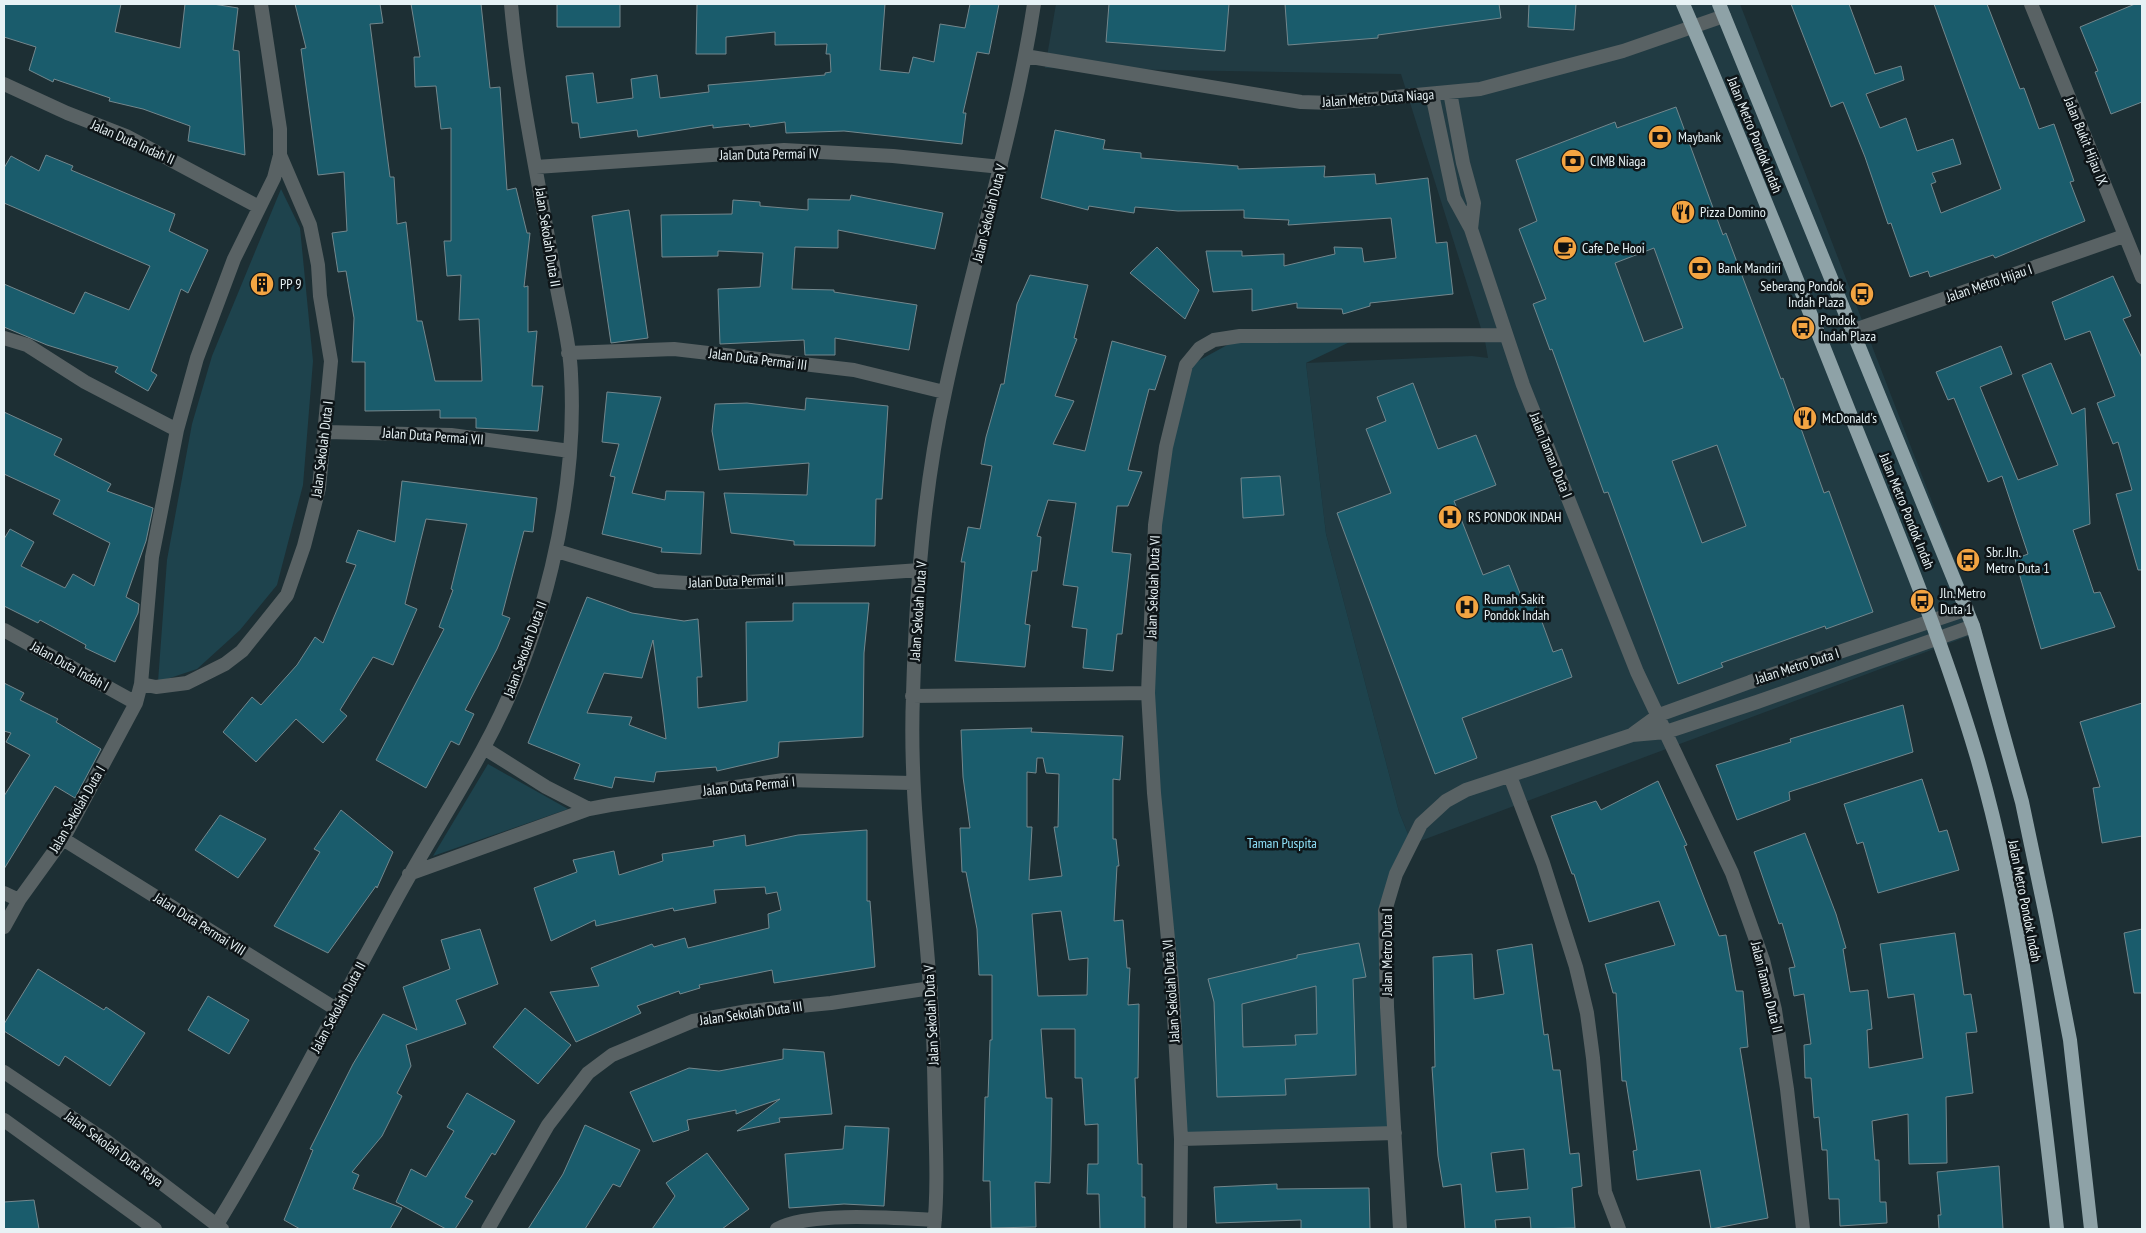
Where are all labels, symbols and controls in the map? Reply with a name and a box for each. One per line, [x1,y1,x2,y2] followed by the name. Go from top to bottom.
[1723,73,1787,196] street label: Jalan Metro Pondok Indah
[1321,85,1434,111] street label: Jalan Metro Duta Niaga
[2060,93,2112,188] street label: Jalan Bukit Hijau IX
[88,115,178,168] street label: Jalan Duta Indah II
[1647,124,1673,150] bank icon: Maybank
[1678,128,1722,146] place label: Maybank
[718,144,819,164] street label: Jalan Duta Permai IV
[1560,148,1586,174] bank icon: CIMB Niaga
[1590,152,1646,170] place label: CIMB Niaga
[968,162,1010,265] street label: Jalan Sekolah Duta V
[531,185,565,288] street label: Jalan Sekolah Duta II
[1670,199,1696,225] restaurant icon: Pizza Domino
[1700,203,1766,221] place label: Pizza Domino
[1552,235,1578,261] cafe icon: Cafe De Hooi
[1582,239,1645,257] place label: Cafe De Hooi
[1687,255,1713,281] bank icon: Bank Mandiri
[1718,259,1781,277] place label: Bank Mandiri
[1943,260,2034,306] street label: Jalan Metro Hijau I
[249,271,275,297] building icon: PP 9
[280,275,301,293] place label: PP 9
[1760,277,1845,311] place label: Seberang Pondok Indah Plaza
[1849,281,1875,307] bus stop icon: Seberang Pondok Indah Plaza
[1820,311,1876,345] place label: Pondok Indah Plaza
[1790,315,1816,341] bus stop icon: Pondok Indah Plaza
[707,344,808,374] street label: Jalan Duta Permai III
[307,400,337,499] street label: Jalan Sekolah Duta I
[1792,405,1818,431] restaurant icon: McDonald's
[1525,409,1576,500] street label: Jalan Taman Duta I
[1822,409,1877,427] place label: McDonald's
[381,423,484,449] street label: Jalan Duta Permai VII
[1875,449,1939,572] street label: Jalan Metro Pondok Indah
[1437,504,1463,530] hospital icon: RS PONDOK INDAH
[1468,508,1562,526] place label: RS PONDOK INDAH
[1142,535,1164,640] street label: Jalan Sekolah Duta VI
[1986,543,2050,577] place label: Sbr. Jln. Metro Duta 1
[1955,547,1981,573] bus stop icon: Sbr. Jln. Metro Duta 1
[905,560,931,663] street label: Jalan Sekolah Duta V
[687,570,784,592] street label: Jalan Duta Permai II
[1939,584,1986,618] place label: Jln. Metro Duta 1
[1909,588,1935,614] bus stop icon: Jln. Metro Duta 1
[1484,590,1550,624] place label: Rumah Sakit Pondok Indah
[1454,594,1480,620] hospital icon: Rumah Sakit Pondok Indah
[499,599,551,700] street label: Jalan Sekolah Duta II
[27,637,112,695] street label: Jalan Duta Indah I
[1752,644,1841,688] street label: Jalan Metro Duta I
[44,762,109,856] street label: Jalan Sekolah Duta I
[701,772,796,800] street label: Jalan Duta Permai I
[1247,834,1317,852] park label: Taman Puspita
[2004,838,2046,964] street label: Jalan Metro Pondok Indah
[150,888,249,959] street label: Jalan Duta Permai VIII
[1378,908,1396,997] street label: Jalan Metro Duta I
[1158,939,1184,1044] street label: Jalan Sekolah Duta VI
[1747,939,1787,1035] street label: Jalan Taman Duta II
[306,958,370,1056] street label: Jalan Sekolah Duta II
[919,964,943,1066] street label: Jalan Sekolah Duta V
[697,997,804,1029] street label: Jalan Sekolah Duta III
[61,1107,167,1191] street label: Jalan Sekolah Duta Raya

